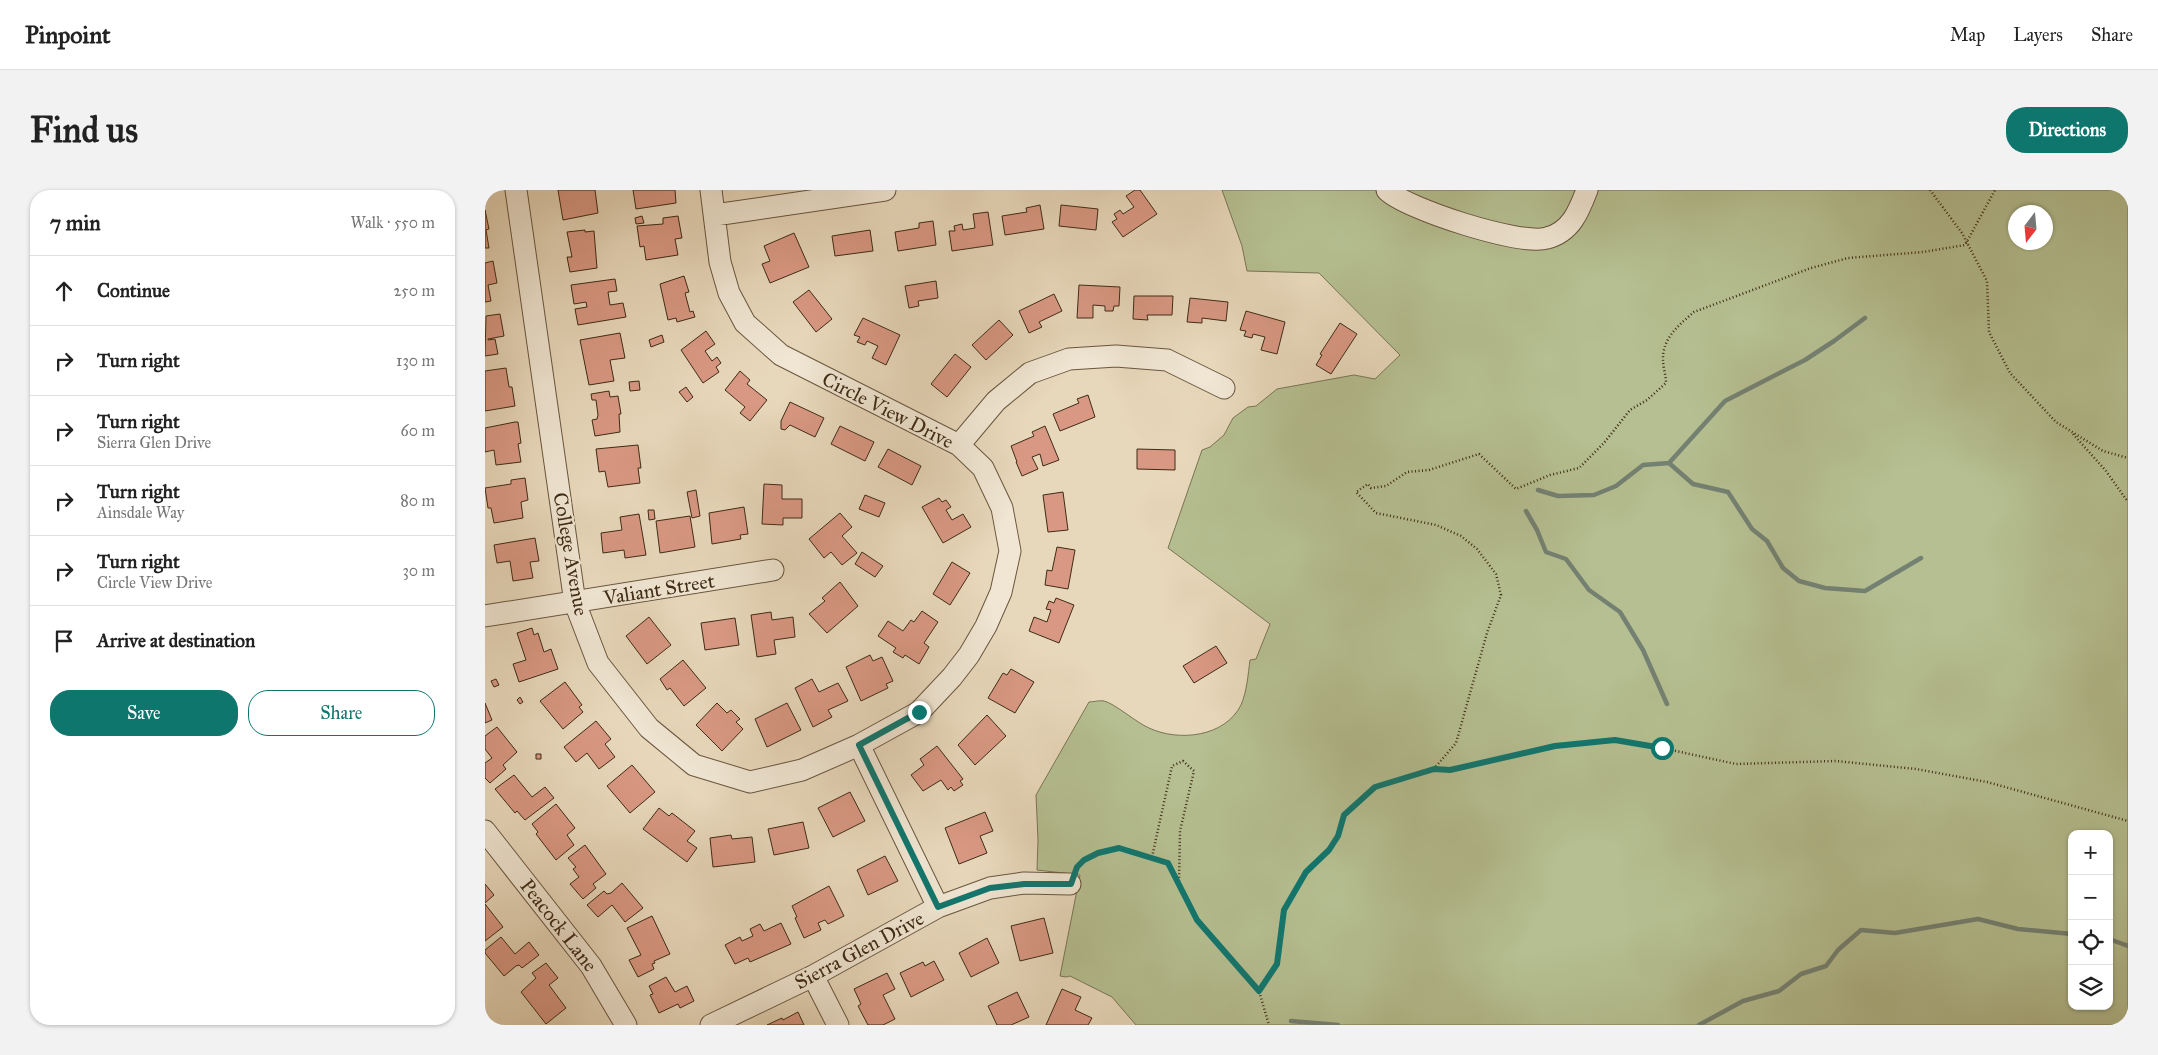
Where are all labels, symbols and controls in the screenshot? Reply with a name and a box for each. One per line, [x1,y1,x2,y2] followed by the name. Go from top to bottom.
[25,20,111,50] text: Pinpoint
[1950,24,1985,46] text: Map
[2013,24,2063,46] text: Layers
[2091,24,2133,46] text: Share
[2006,107,2128,153] button: Directions
[30,109,138,152] text: Find us
[2008,205,2053,250] north arrow
[50,210,101,236] text: 7 min
[351,213,435,232] text: Walk · 550 m
[50,277,78,305] icon: ahead
[97,279,170,302] text: Continue
[394,281,435,300] text: 250 m
[50,347,78,375] icon: right
[97,349,180,372] text: Turn right
[396,351,435,370] text: 130 m
[818,367,958,453] street label: Circle View Drive
[97,410,180,433] text: Turn right
[50,417,78,445] icon: right
[401,421,435,440] text: 60 m
[97,433,211,452] text: Sierra Glen Drive
[97,480,180,503] text: Turn right
[50,487,78,515] icon: right
[547,490,594,618] street label: College Avenue
[400,491,435,510] text: 80 m
[97,503,184,522] text: Ainsdale Way
[97,550,180,573] text: Turn right
[50,557,78,585] icon: right
[402,561,435,580] text: 30 m
[601,568,716,610] street label: Valiant Street
[97,573,212,592] text: Circle View Drive
[50,627,78,655] icon: arrive
[97,629,255,652] text: Arrive at destination
[50,690,238,736] button: Save
[248,690,435,736] button: Share
[908,701,931,724] route end
[1651,737,1674,760] route start
[2068,830,2113,1010] map controls
[2068,830,2113,875] button: +
[515,874,603,976] street label: Peacock Lane
[2068,875,2113,920] button: −
[790,906,928,994] street label: Sierra Glen Drive
[2068,920,2113,965] button: locate
[2068,965,2113,1010] button: layers

